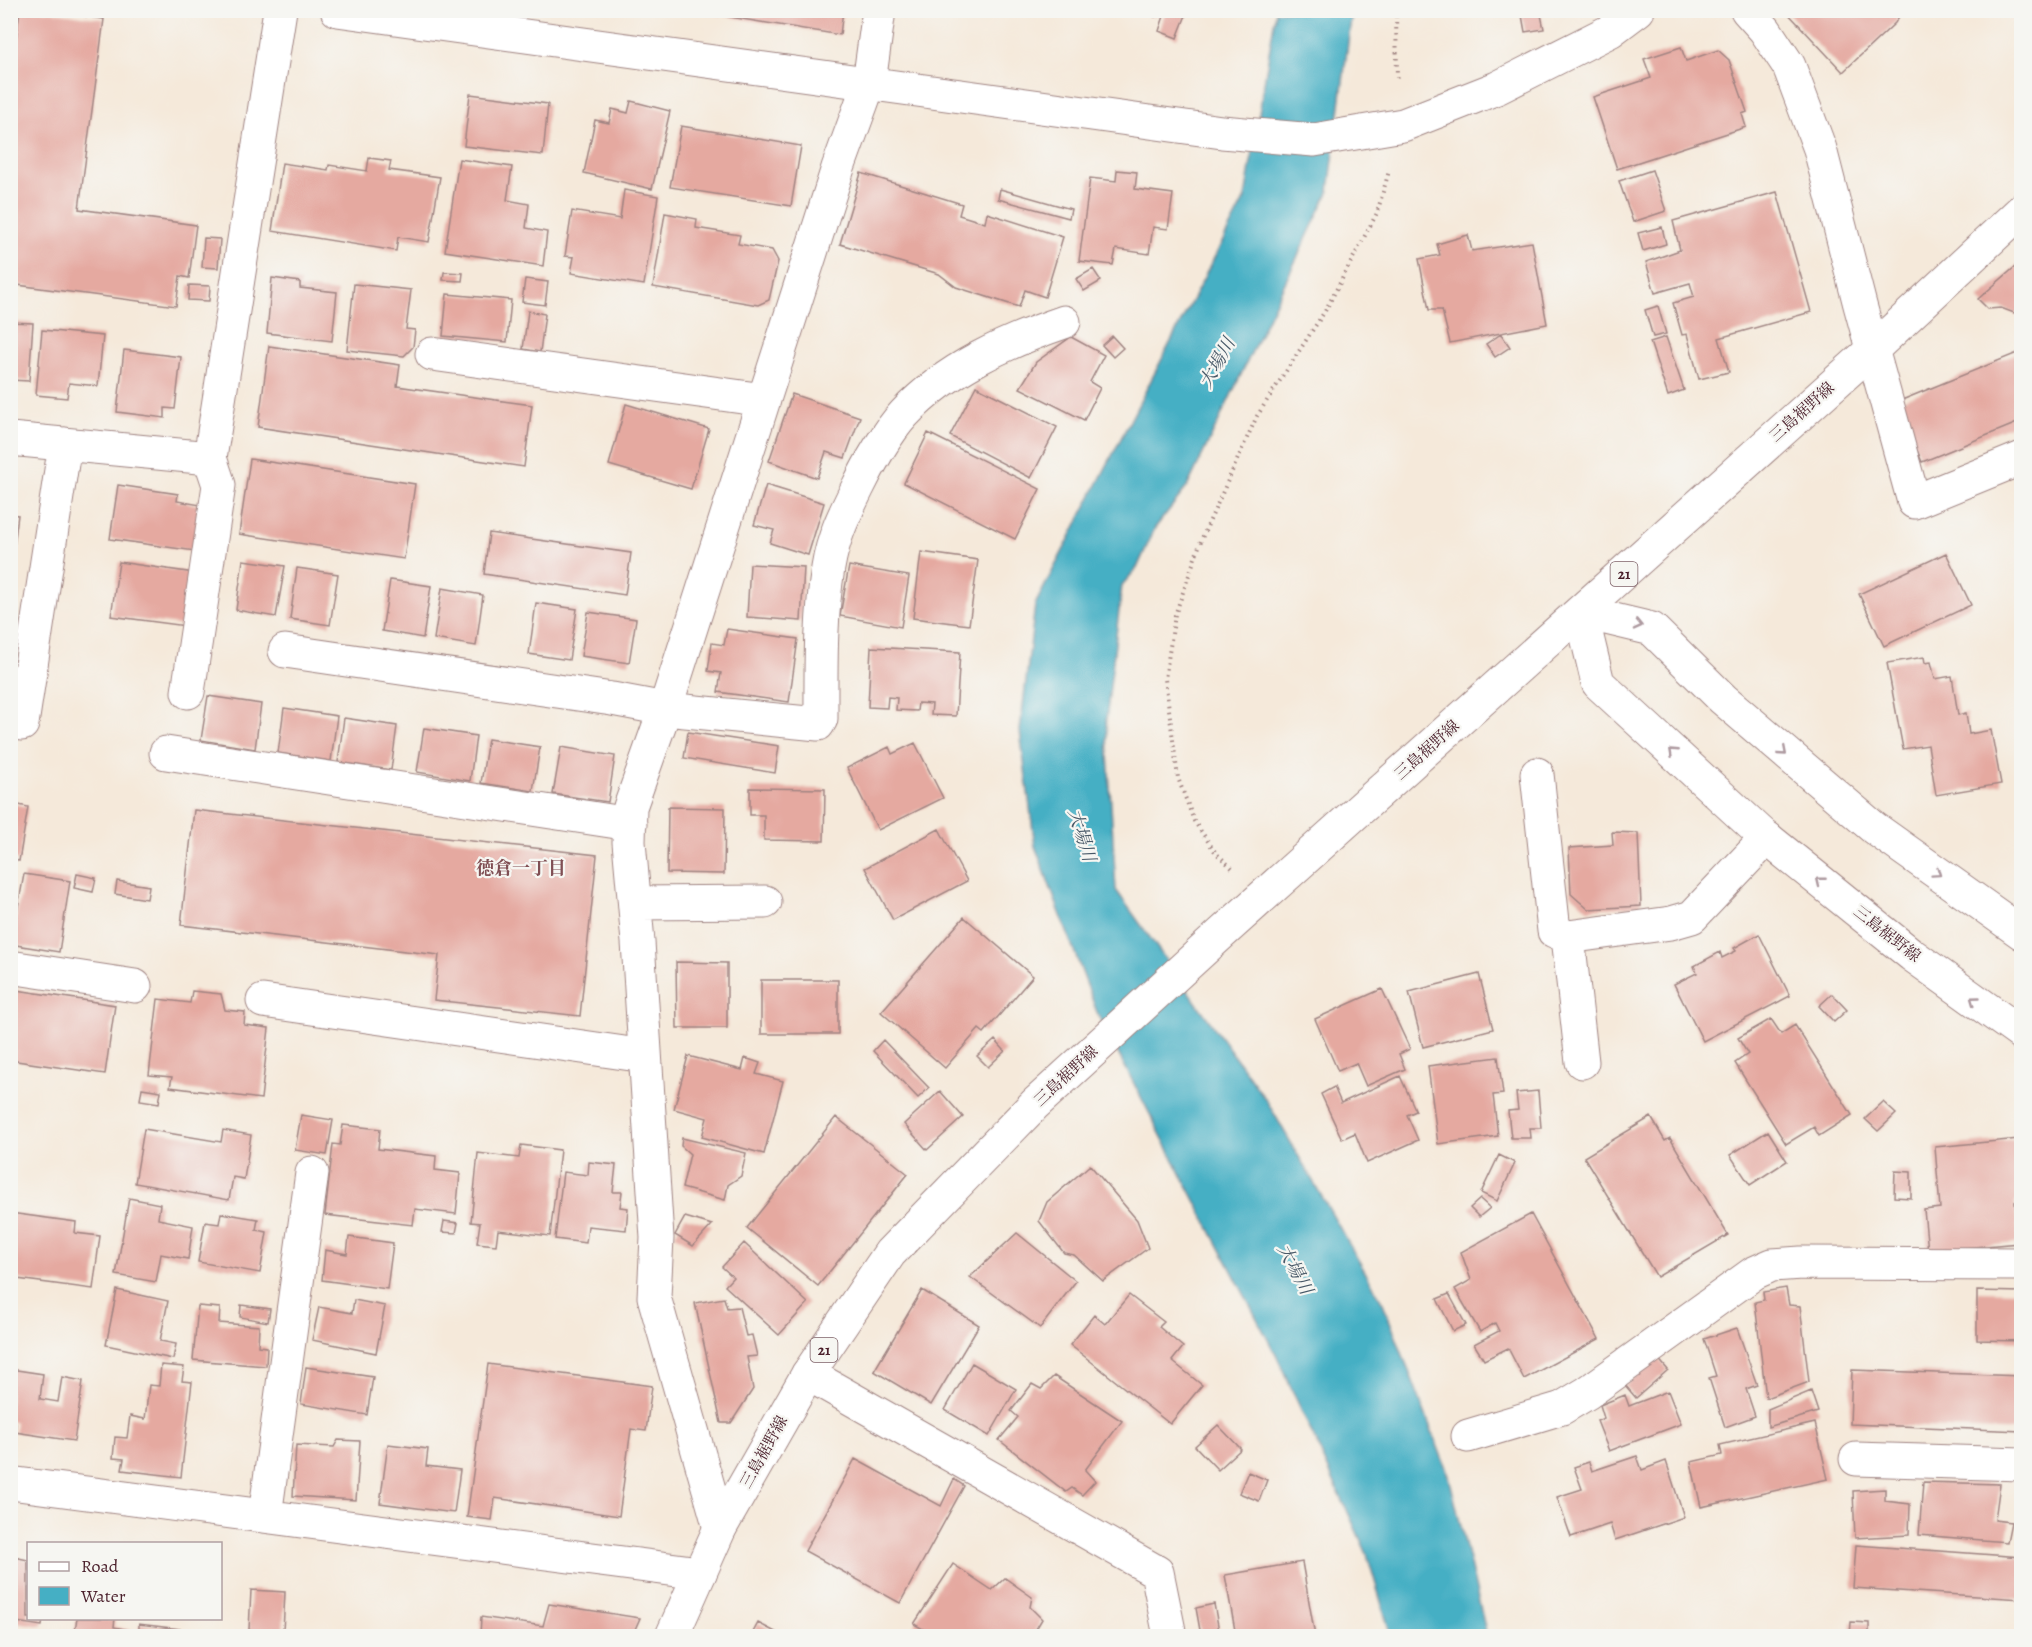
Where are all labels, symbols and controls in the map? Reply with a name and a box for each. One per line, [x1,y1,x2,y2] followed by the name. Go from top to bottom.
[1193,332,1242,392] water label: 大場川
[1765,377,1839,447] street label: 三島裾野線
[1610,562,1638,586] road number: 21
[1633,618,1643,631] one-way arrow
[1390,715,1464,785] street label: 三島裾野線
[1777,745,1787,756] one-way arrow
[1669,748,1680,759] one-way arrow
[1063,806,1102,866] water label: 大場川
[476,856,566,880] district label: 徳倉一丁目
[1930,866,1941,877] one-way arrow
[1815,877,1826,888] one-way arrow
[1849,901,1925,967] street label: 三島裾野線
[1969,996,1980,1007] one-way arrow
[1029,1041,1103,1111] street label: 三島裾野線
[1272,1240,1319,1300] water label: 大場川
[810,1338,838,1362] road number: 21
[735,1412,793,1492] street label: 三島裾野線
[27,1542,222,1620] legend
[81,1554,119,1578] text: Road
[80,1584,126,1608] text: Water

